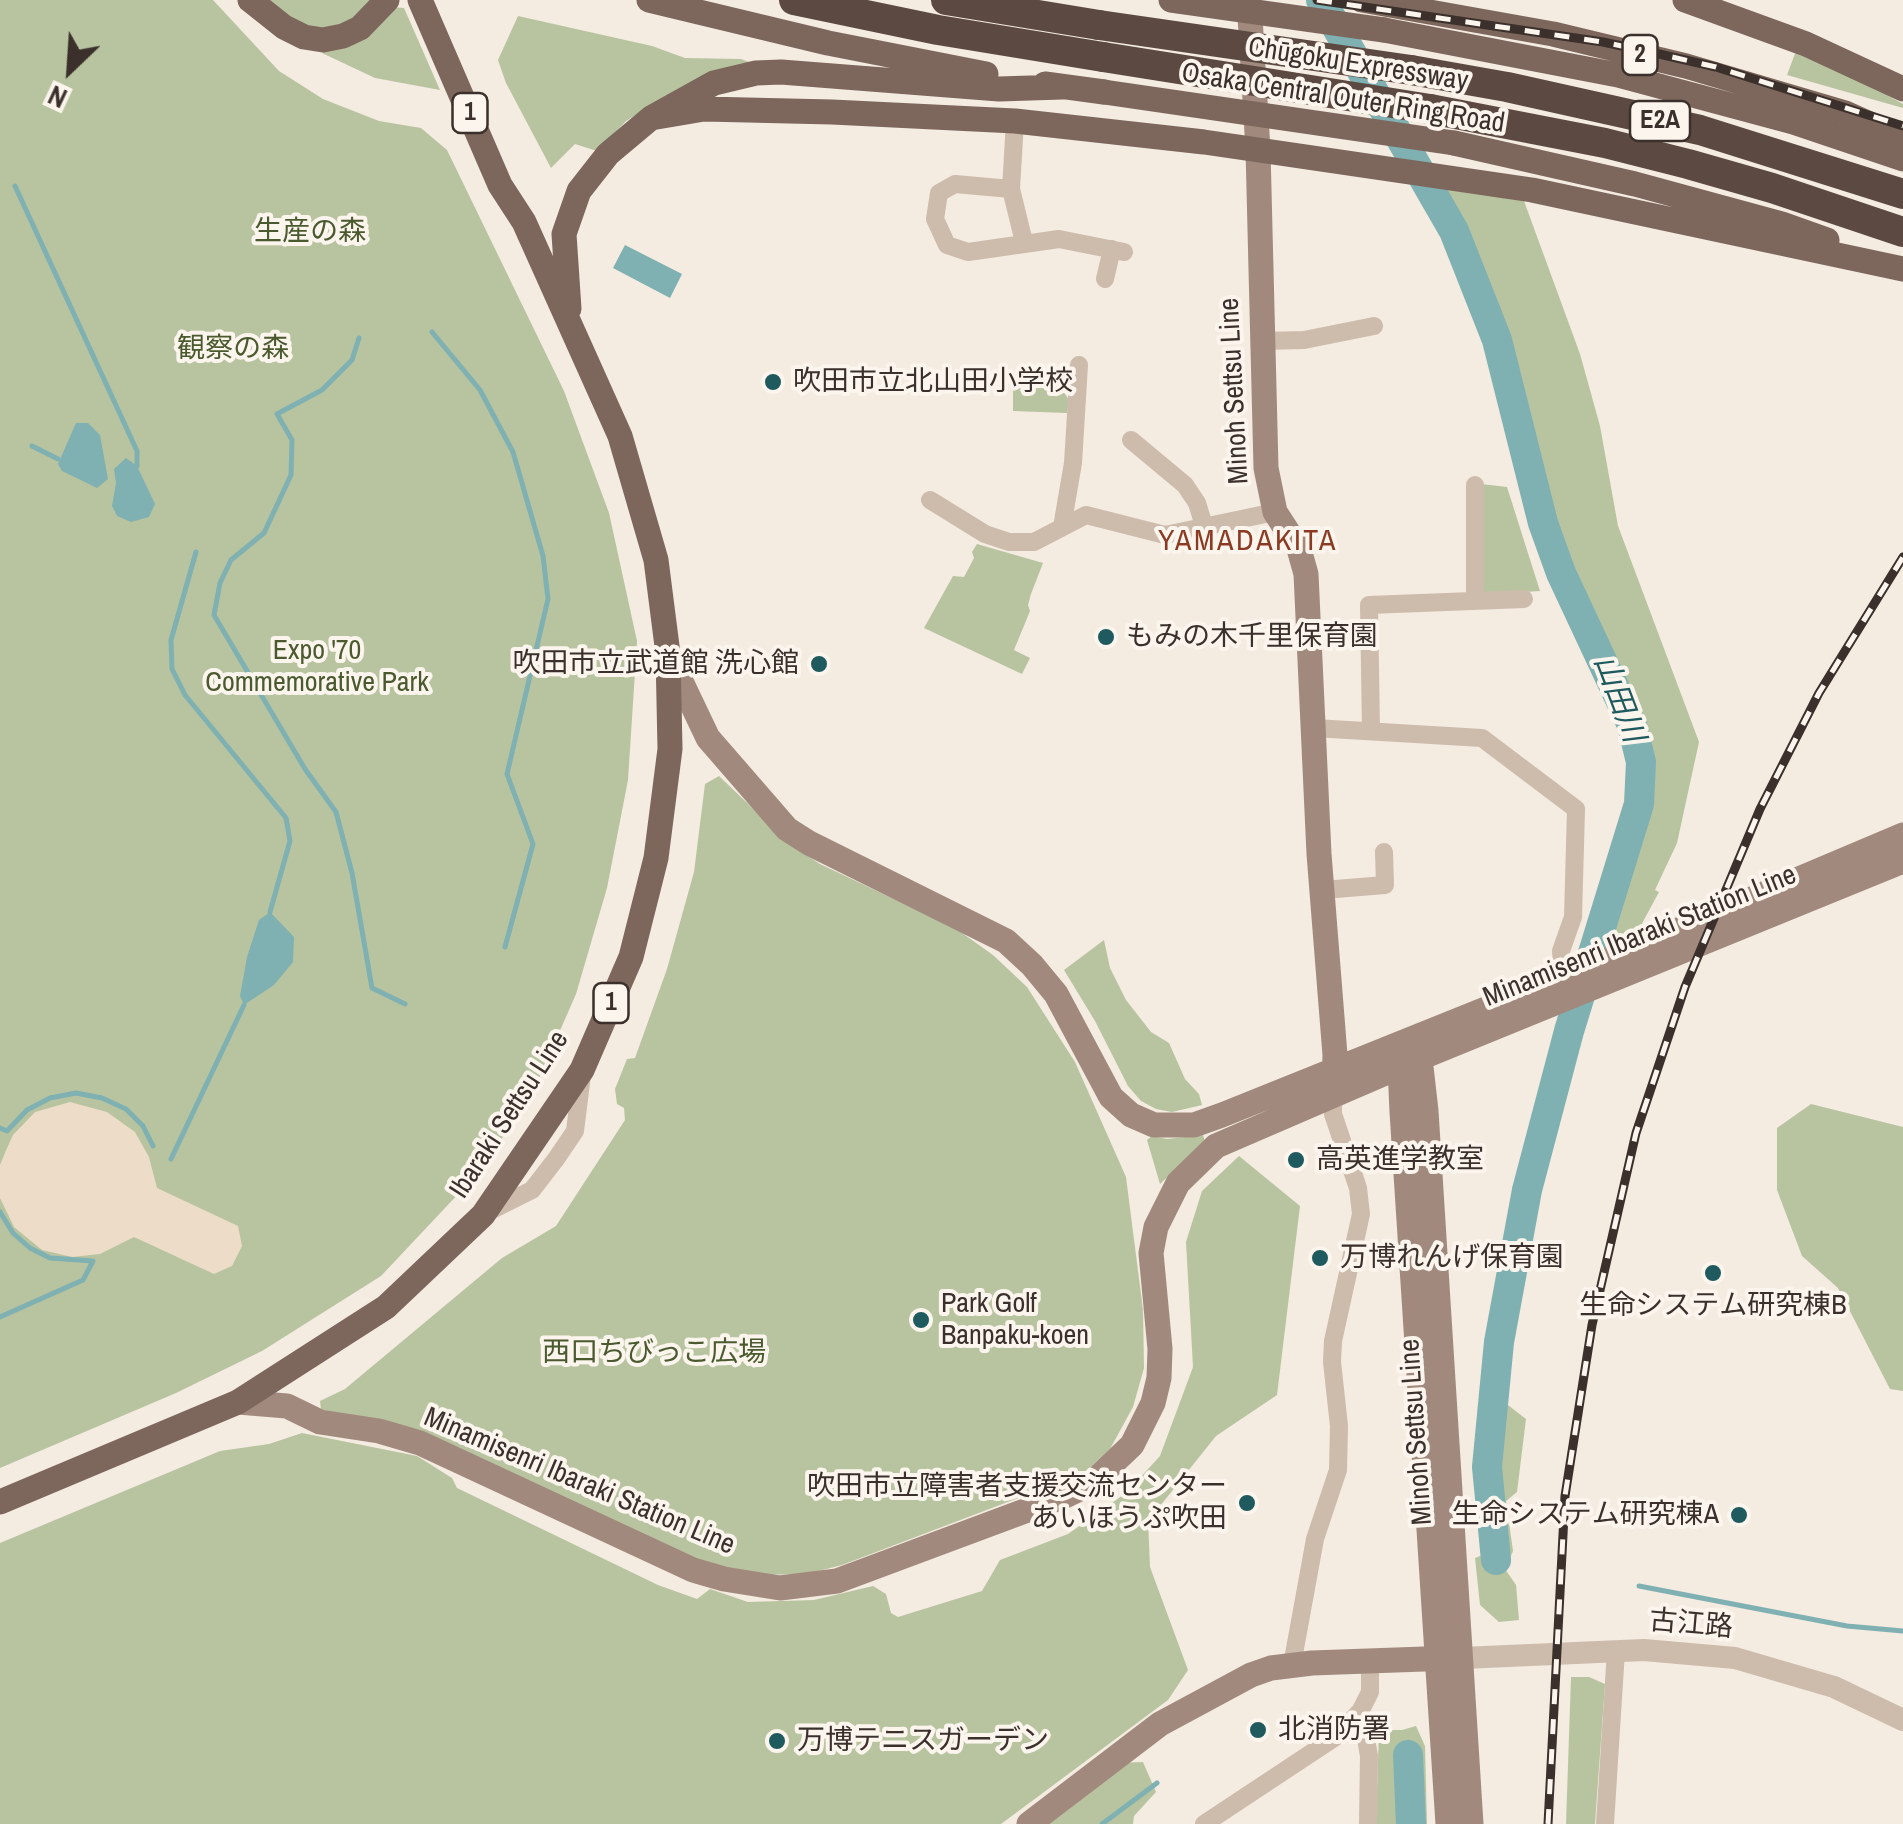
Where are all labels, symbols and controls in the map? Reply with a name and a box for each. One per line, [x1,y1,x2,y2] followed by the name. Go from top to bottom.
[20,20,120,120] north arrow
[1246,31,1470,99] street label: Chūgoku Expressway
[1622,35,1658,75] road number: 2
[1179,57,1507,141] street label: Osaka Central Outer Ring Road
[42,76,73,118] text: N
[452,93,488,133] road number: 1
[1630,101,1690,141] road number: E2A
[254,215,366,249] park label: 生産の森
[1213,297,1257,485] street label: Minoh Settsu Line
[177,332,289,366] park label: 観察の森
[793,365,1073,399] place label: 吹田市立北山田小学校
[762,371,784,393] marker: 吹田市立北山田小学校
[1158,524,1338,560] district label: YAMADAKITA
[1126,620,1378,654] place label: もみの木千里保育園
[1095,626,1117,648] marker: もみの木千里保育園
[205,634,429,700] park label: Expo '70 Commemorative Park
[513,647,799,681] place label: 吹田市立武道館 洗心館
[1585,651,1651,747] water label: 山田川
[808,653,830,675] marker: 吹田市立武道館 洗心館
[1479,859,1801,1015] street label: Minamisenri Ibaraki Station Line
[594,983,628,1023] road number: 1
[443,1025,577,1205] street label: Ibaraki Settsu Line
[1316,1143,1484,1177] place label: 高英進学教室
[1285,1149,1307,1171] marker: 高英進学教室
[1340,1241,1564,1275] place label: 万博れんげ保育園
[1309,1247,1331,1269] marker: 万博れんげ保育園
[1702,1262,1724,1284] marker: 生命システム研究棟B
[941,1287,1089,1353] place label: Park Golf Banpaku-koen
[1579,1289,1847,1323] place label: 生命システム研究棟B
[910,1309,932,1331] marker: Park Golf Banpaku-koen
[542,1336,766,1370] park label: 西口ちびっこ広場
[1394,1338,1440,1526] street label: Minoh Settsu Line
[419,1401,739,1563] street label: Minamisenri Ibaraki Station Line
[807,1470,1227,1536] place label: 吹田市立障害者支援交流センター あいほうぷ吹田
[1236,1492,1258,1514] marker: 吹田市立障害者支援交流センター あいほうぷ吹田
[1452,1498,1719,1532] place label: 生命システム研究棟A
[1728,1504,1750,1526] marker: 生命システム研究棟A
[1648,1605,1734,1645] street label: 古江路
[1278,1713,1390,1747] place label: 北消防署
[1247,1719,1269,1741] marker: 北消防署
[797,1724,1049,1758] place label: 万博テニスガーデン
[766,1730,788,1752] marker: 万博テニスガーデン

